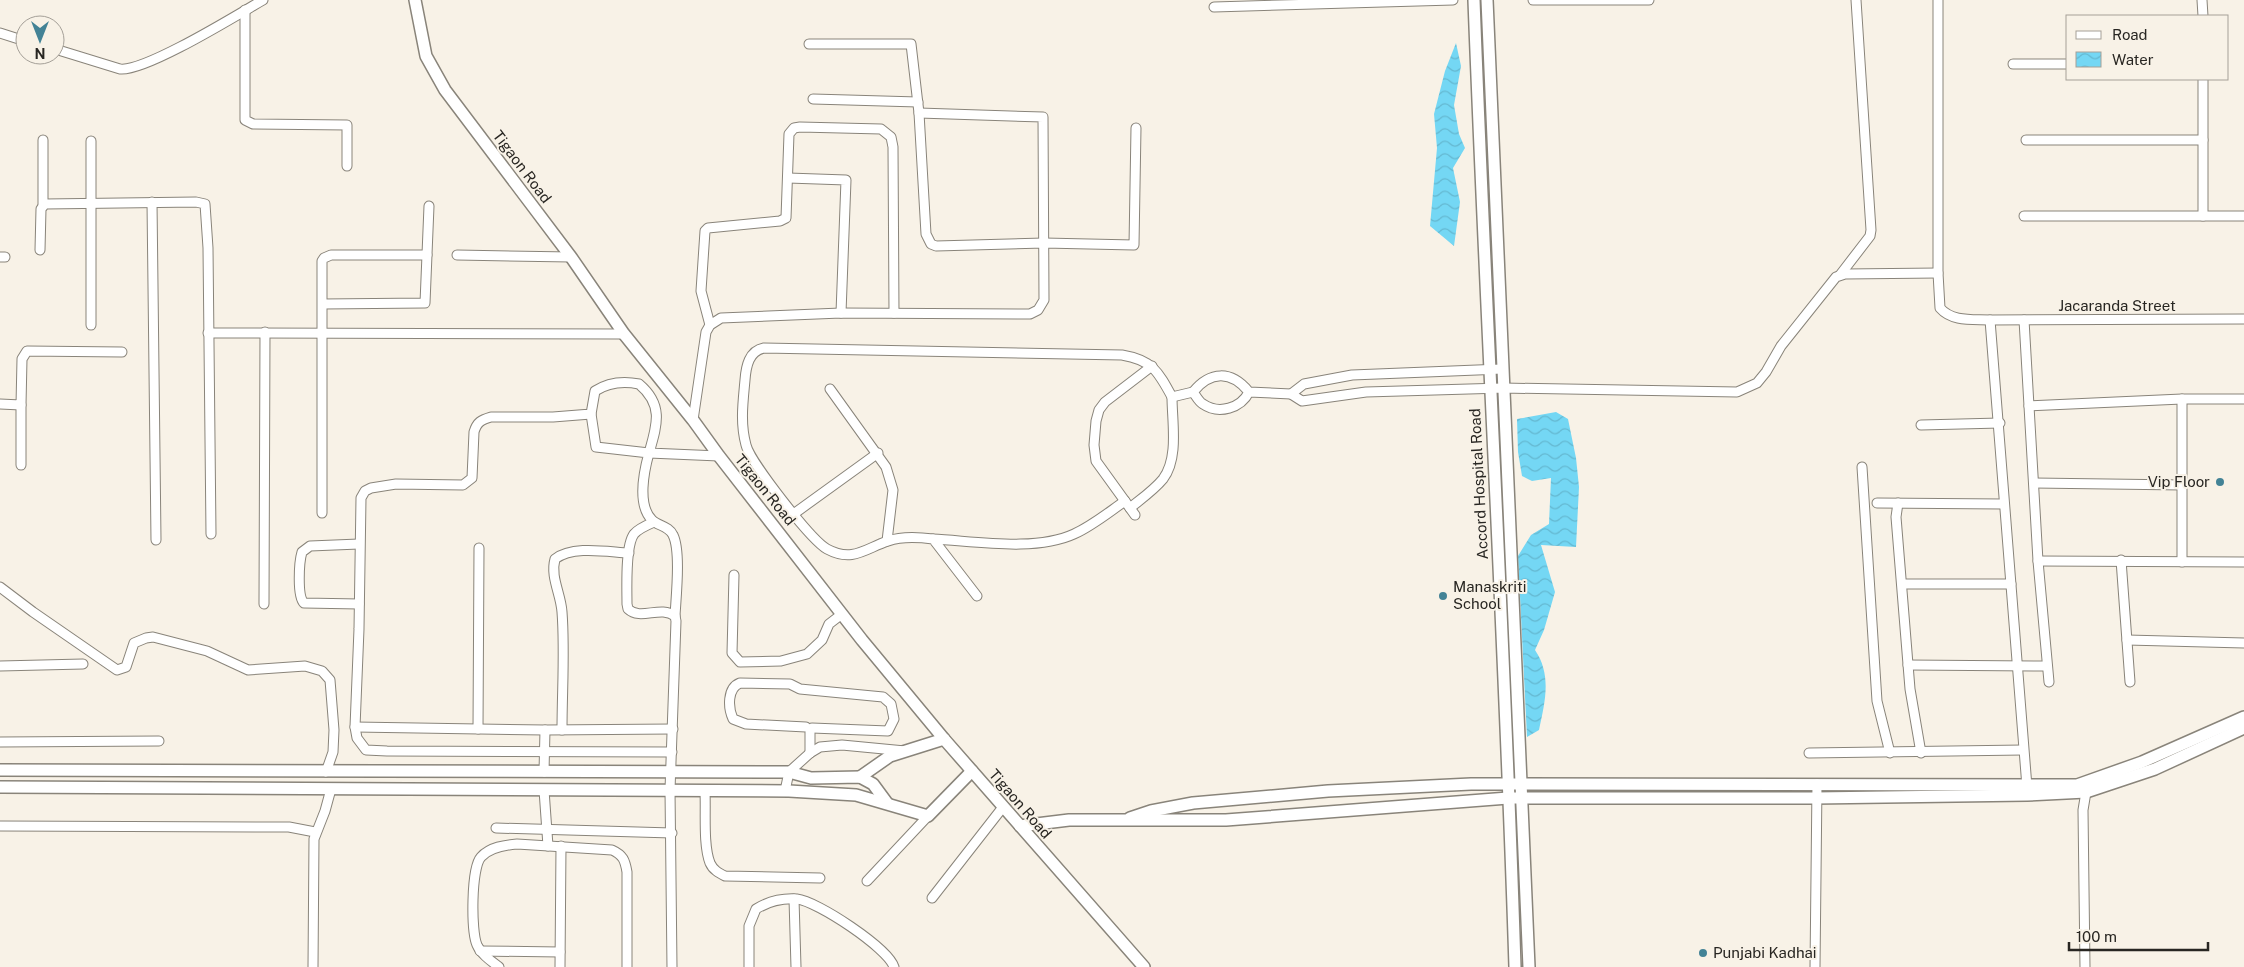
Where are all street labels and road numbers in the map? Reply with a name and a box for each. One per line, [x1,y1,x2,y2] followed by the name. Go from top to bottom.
[490,127,555,206] street label: Tigaon Road
[2058,297,2176,314] street label: Jacaranda Street
[1466,408,1491,560] street label: Accord Hospital Road
[732,451,799,529] street label: Tigaon Road
[986,766,1055,842] street label: Tigaon Road

